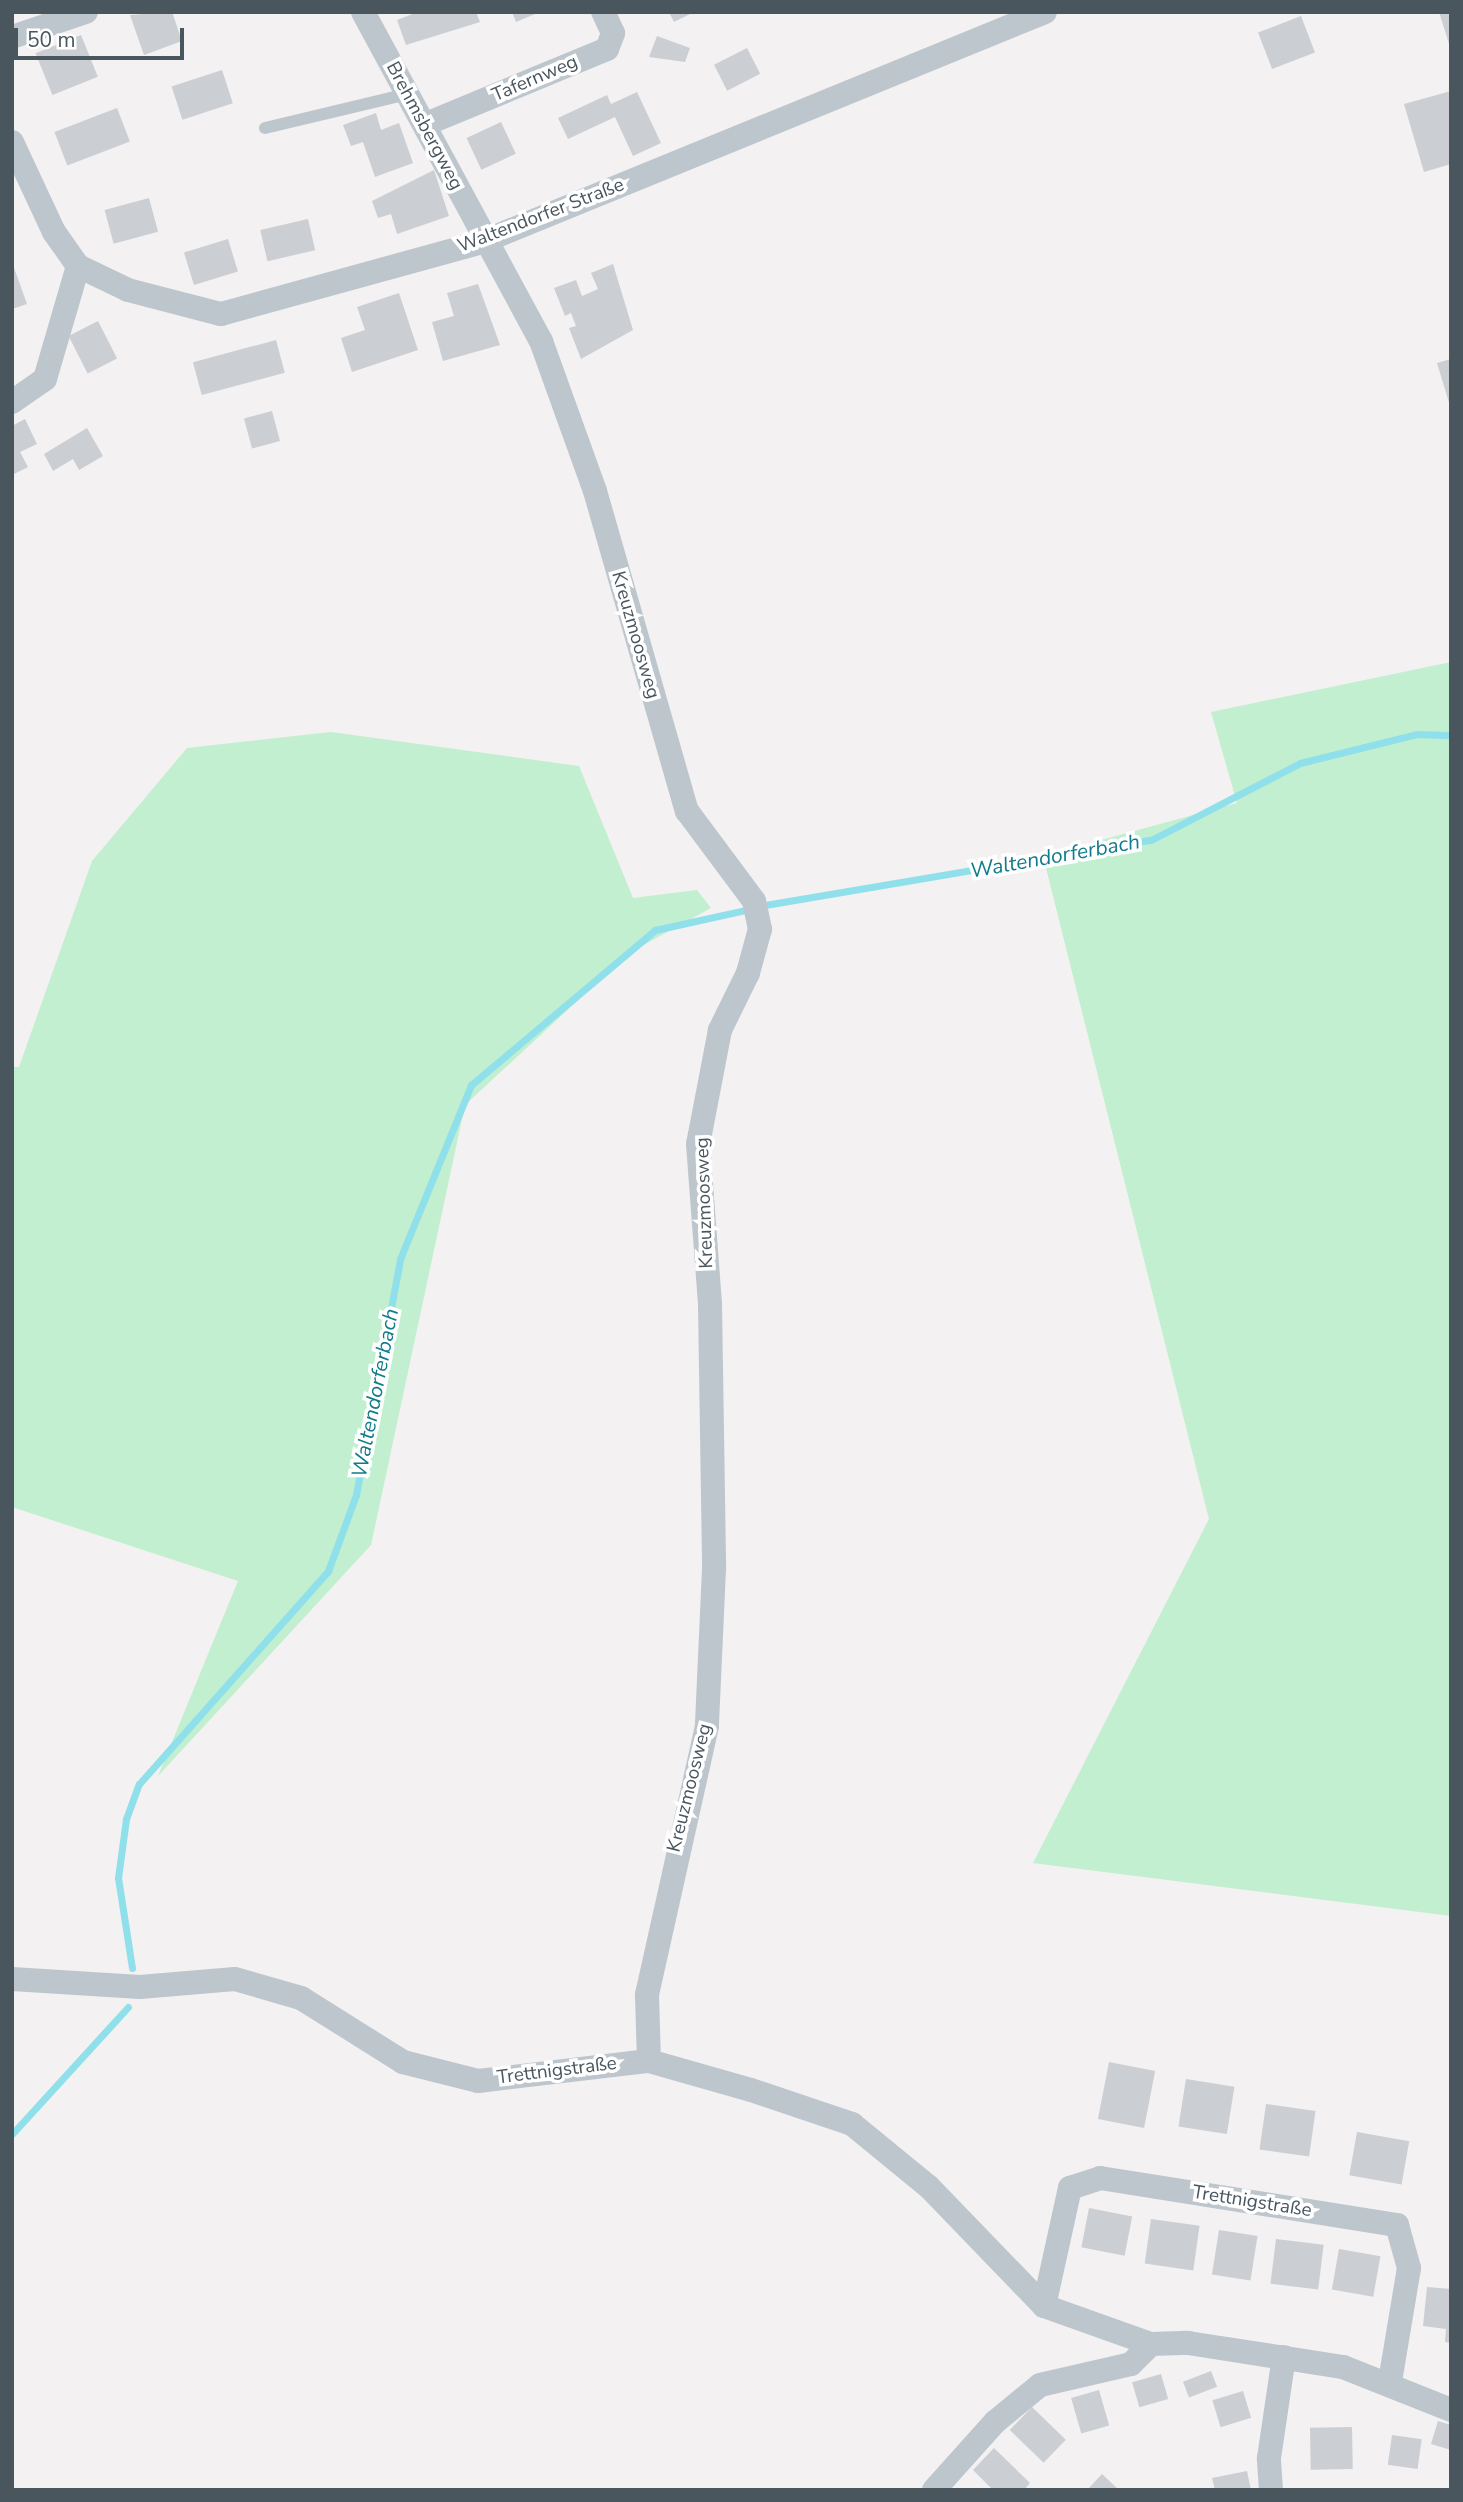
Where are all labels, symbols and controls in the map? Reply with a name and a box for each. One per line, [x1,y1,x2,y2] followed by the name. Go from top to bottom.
[18,14,187,58] scale bar
[27,26,76,54] text: 50 m
[489,51,581,107] street label: Tafernweg
[381,58,467,194] street label: Brehmsbergweg
[455,174,627,258] street label: Waltendorfer Straße
[606,569,664,701] street label: Kreuzmoosweg
[968,829,1142,883] water label: Waltendorferbach
[691,1137,719,1269] street label: Kreuzmoosweg
[346,1306,404,1480] water label: Waltendorferbach
[663,1721,717,1855] street label: Kreuzmoosweg
[496,2052,618,2090] street label: Trettnigstraße
[1191,2181,1313,2223] street label: Trettnigstraße

